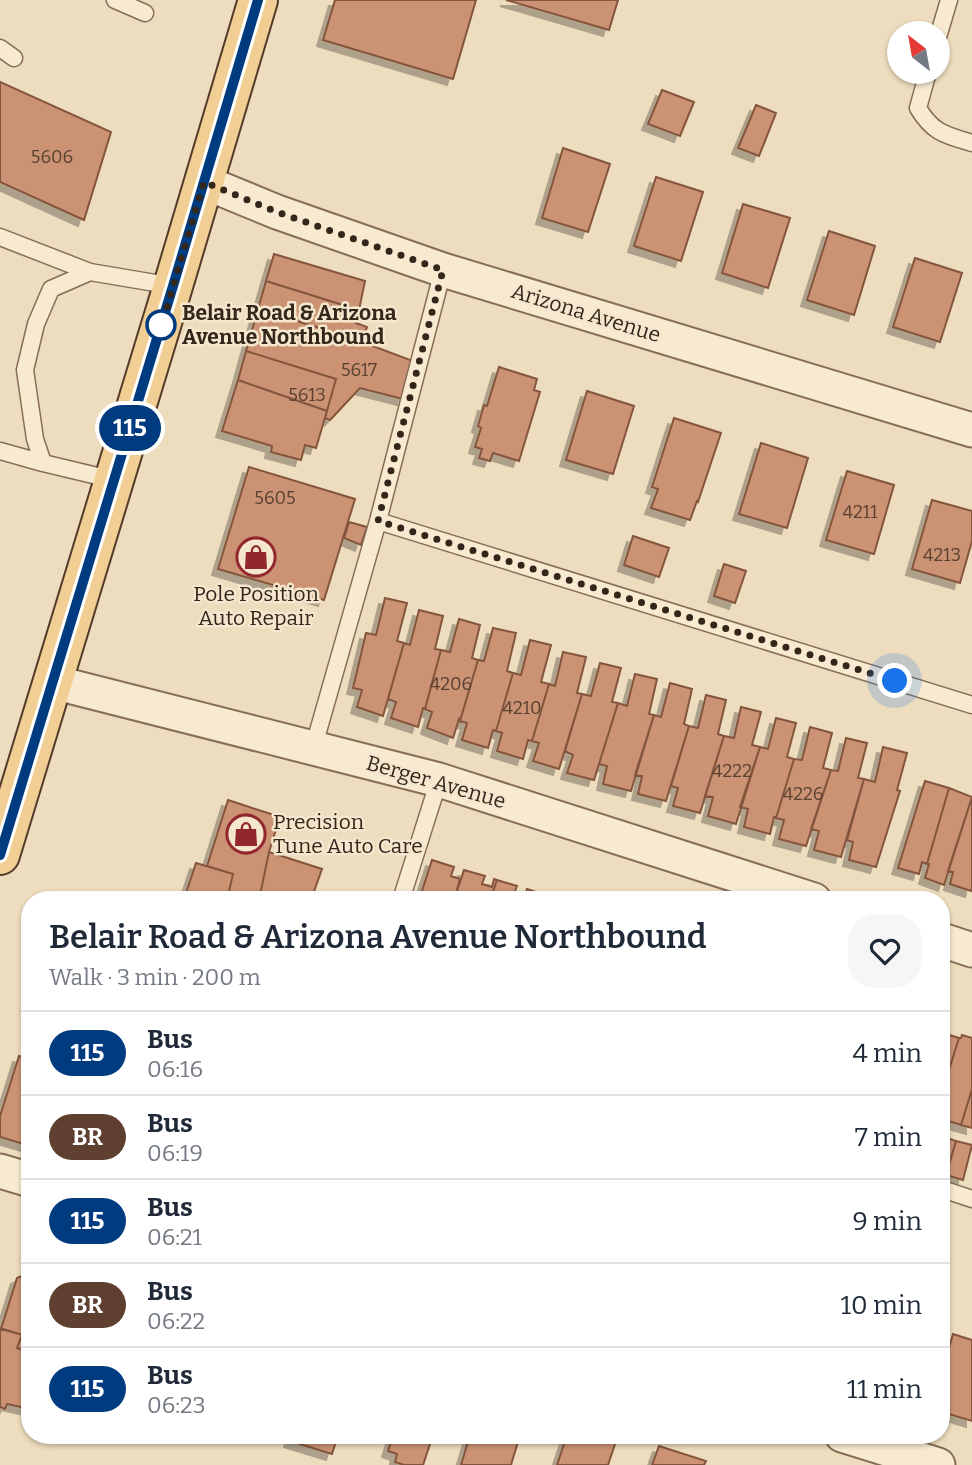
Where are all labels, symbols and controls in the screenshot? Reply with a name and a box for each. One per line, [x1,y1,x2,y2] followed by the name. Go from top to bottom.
[887,21,950,84] north arrow
[887,21,950,84] map controls
[31,146,73,168] house number: 5606
[508,278,664,348] street label: Arizona Avenue
[182,300,397,350] place label: Belair Road & Arizona Avenue Northbound
[146,310,176,340] marker: Belair Road & Arizona Avenue Northbound
[341,359,377,381] house number: 5617
[288,384,326,406] house number: 5613
[90,405,170,451] line badge: 115
[113,414,147,442] text: 115
[254,487,296,509] house number: 5605
[843,501,878,523] house number: 4211
[235,536,277,578] shop icon: Pole Position Auto Repair
[923,544,961,566] house number: 4213
[193,581,319,631] place label: Pole Position Auto Repair
[877,663,912,698] your location
[430,673,472,695] house number: 4206
[502,697,542,719] house number: 4210
[363,750,509,814] street label: Berger Avenue
[712,760,752,782] house number: 4222
[783,783,823,805] house number: 4226
[273,809,423,859] place label: Precision Tune Auto Care
[225,813,267,855] shop icon: Precision Tune Auto Care
[848,914,922,988] button: heart
[49,917,707,957] text: Belair Road & Arizona Avenue Northbound
[49,963,261,991] text: Walk · 3 min · 200 m
[147,1024,193,1055] text: Bus
[853,1038,922,1069] text: 4 min
[71,1039,104,1067] text: 115
[147,1055,203,1083] text: 06:16
[147,1108,193,1139] text: Bus
[855,1122,922,1153] text: 7 min
[72,1123,103,1151] text: BR
[147,1139,203,1167] text: 06:19
[147,1192,193,1223] text: Bus
[853,1206,922,1237] text: 9 min
[71,1207,104,1235] text: 115
[147,1223,202,1251] text: 06:21
[147,1276,193,1307] text: Bus
[841,1290,922,1321] text: 10 min
[72,1291,103,1319] text: BR
[147,1307,205,1335] text: 06:22
[147,1360,193,1391] text: Bus
[847,1374,922,1405] text: 11 min
[71,1375,104,1403] text: 115
[147,1391,206,1419] text: 06:23

